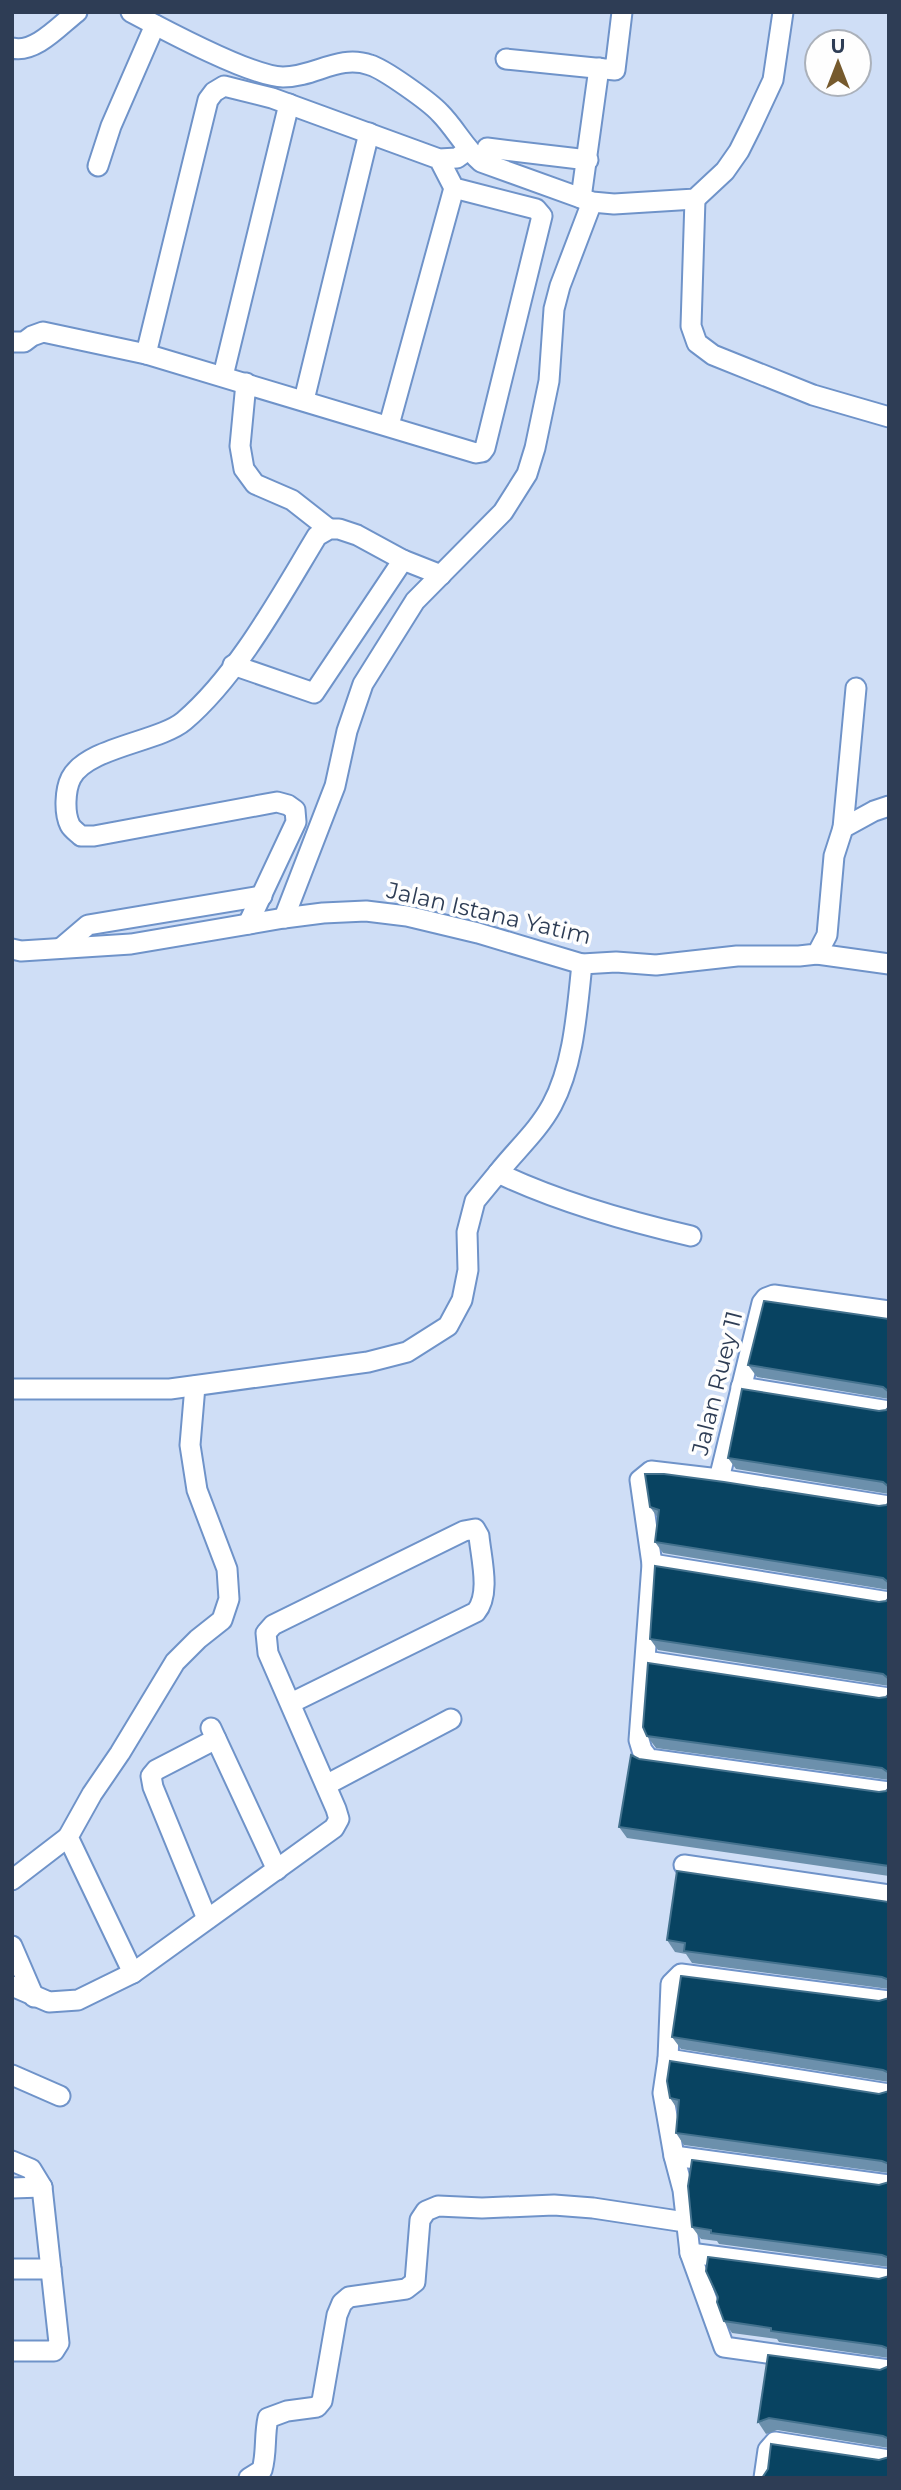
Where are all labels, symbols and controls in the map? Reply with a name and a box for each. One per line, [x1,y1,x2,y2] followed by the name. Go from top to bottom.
[803,28,873,98] north arrow
[831,35,845,58] text: U
[383,876,594,950] street label: Jalan Istana Yatim
[685,1308,748,1459] street label: Jalan Ruey 11

